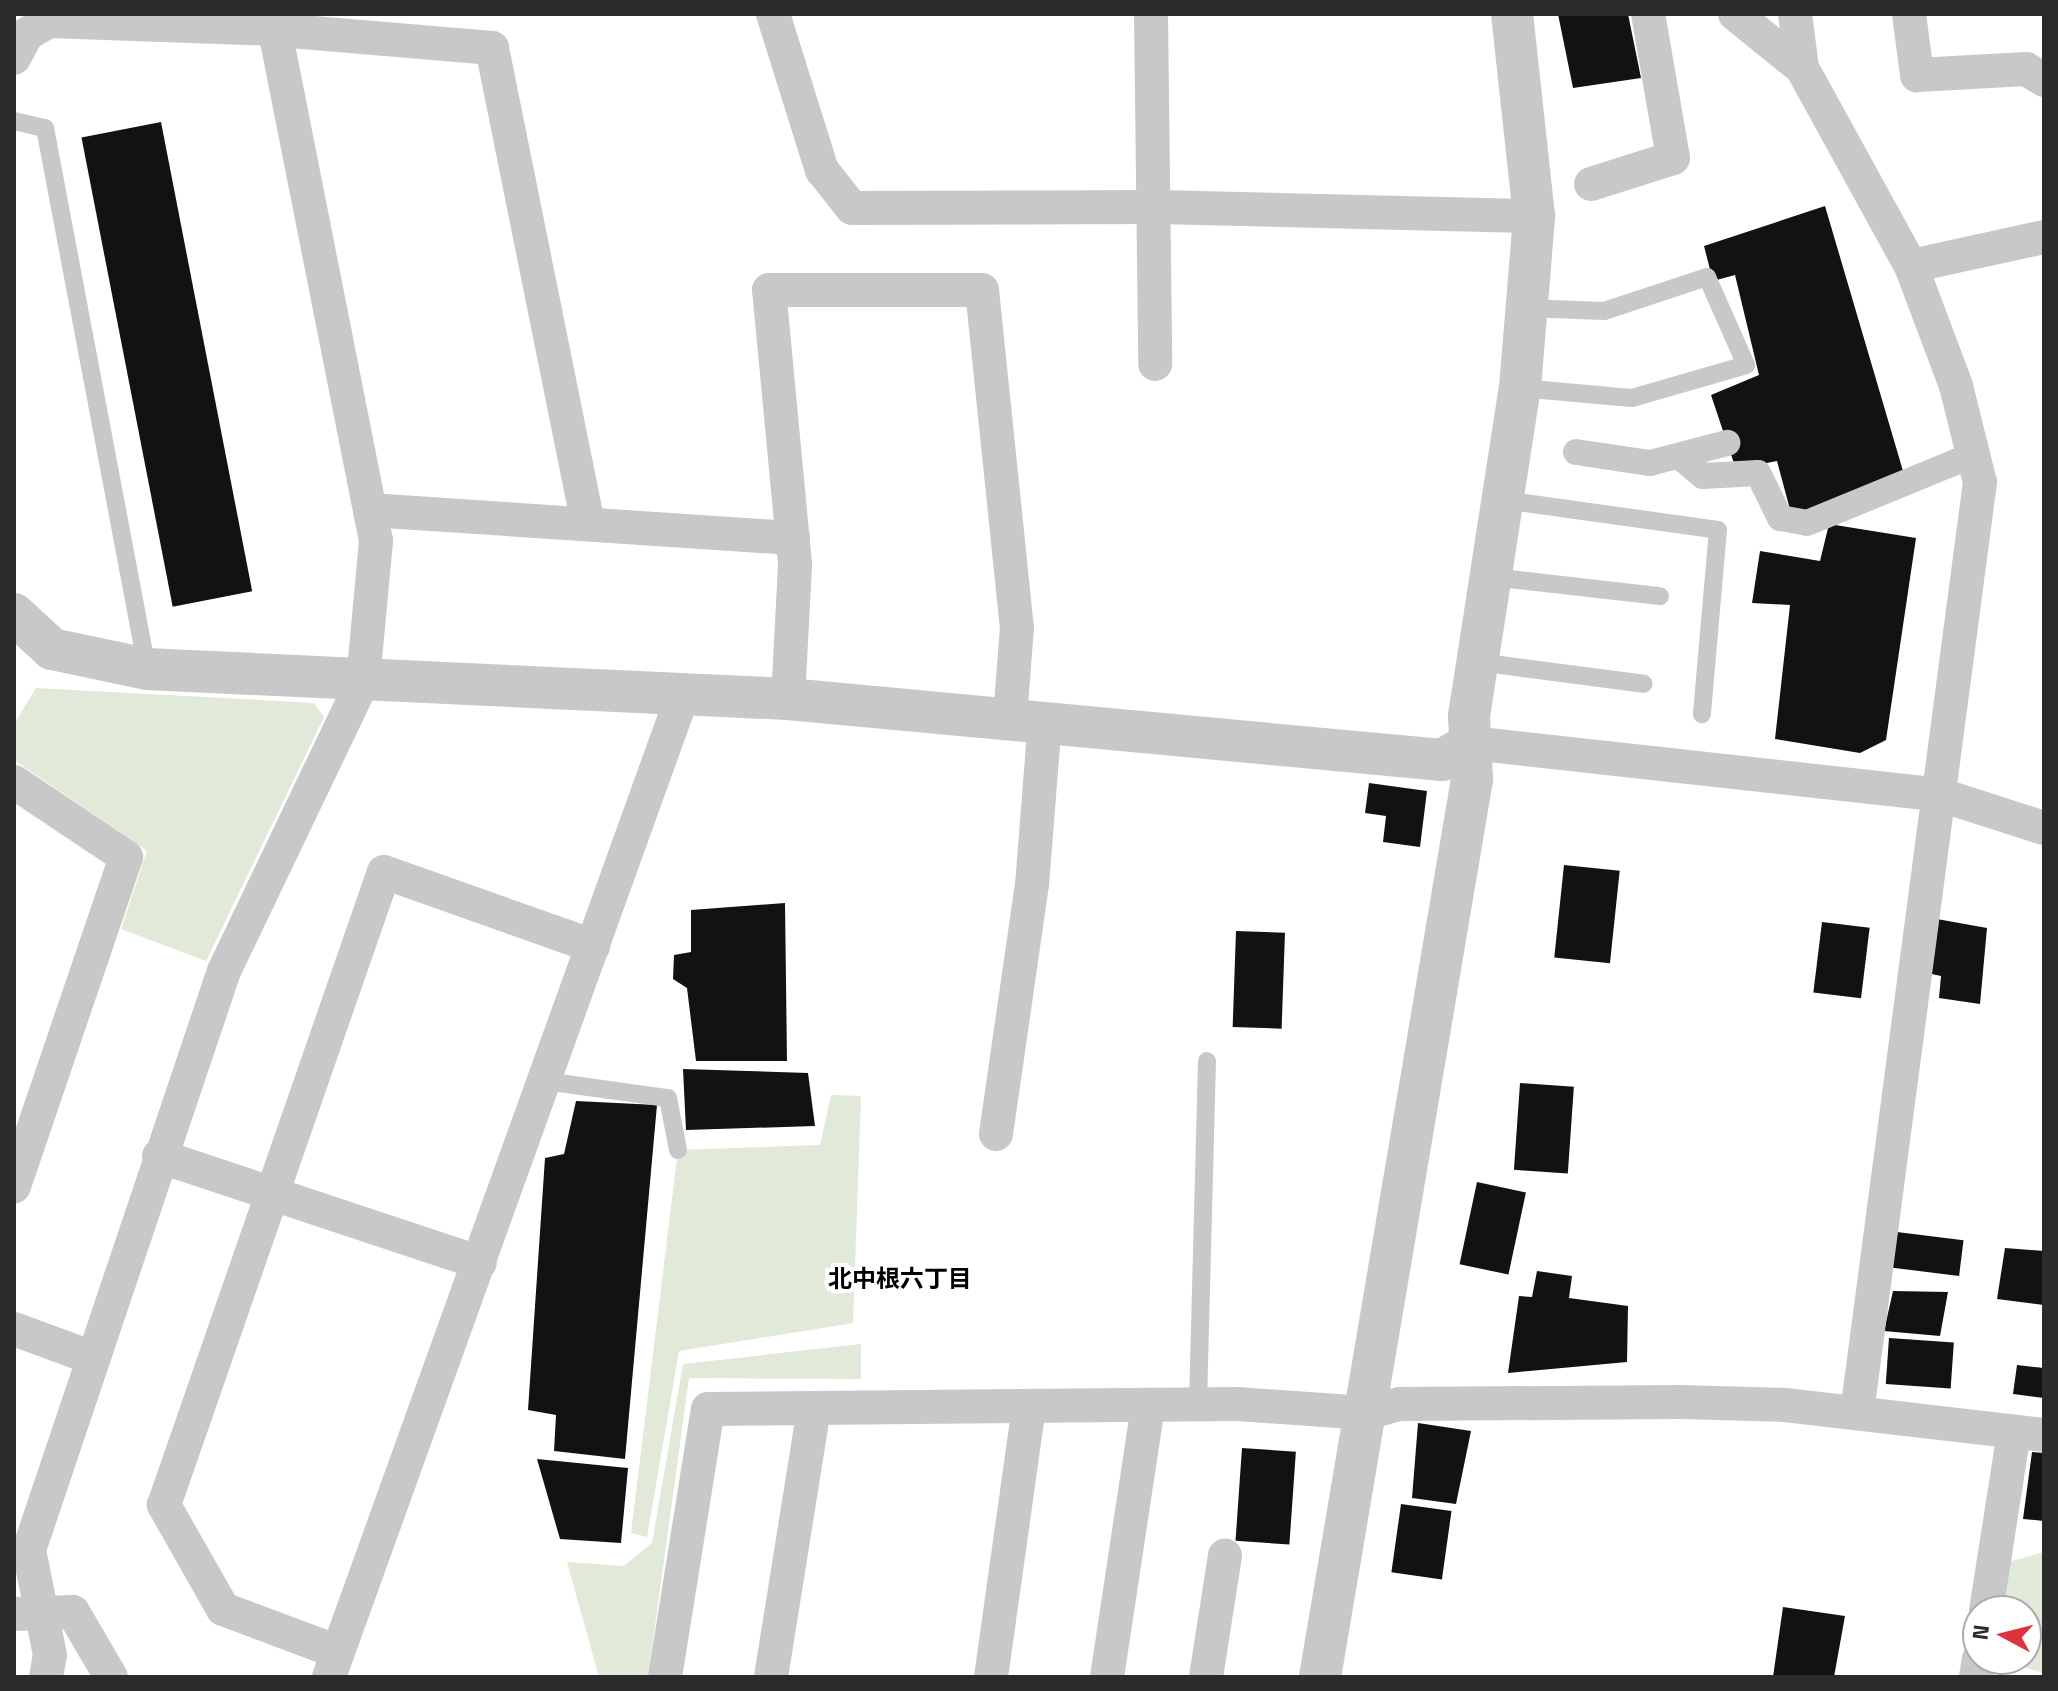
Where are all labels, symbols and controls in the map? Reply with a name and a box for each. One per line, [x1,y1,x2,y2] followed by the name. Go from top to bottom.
[828,1265,972,1293] district label: 北中根六丁目
[1962,1595,2042,1675] north arrow
[1962,1623,1998,1642] text: N

